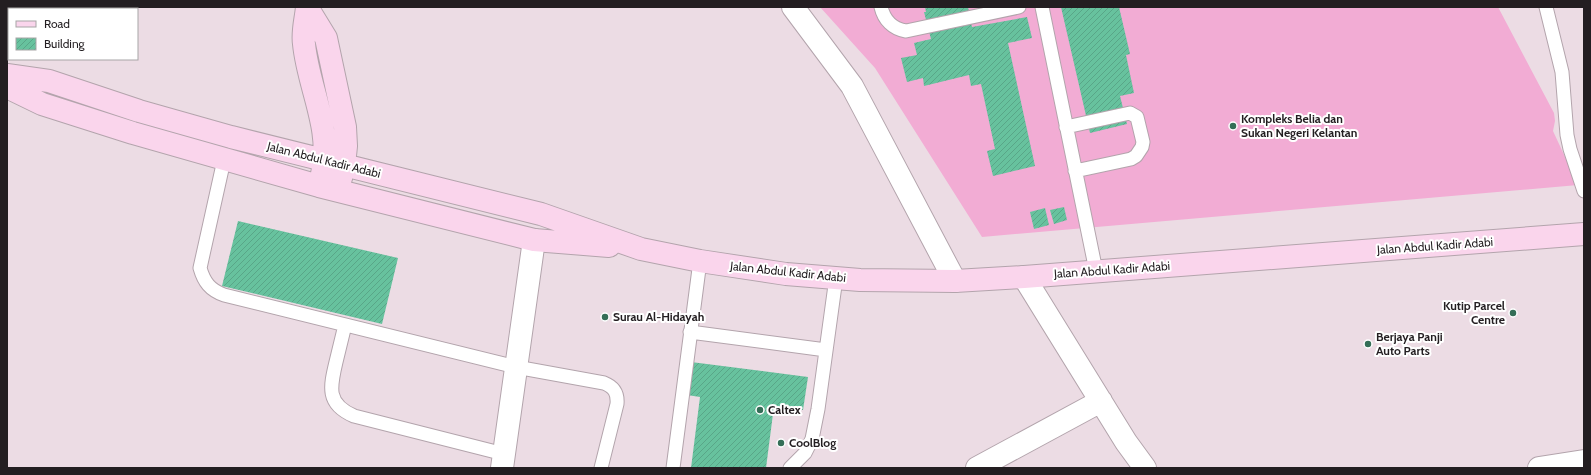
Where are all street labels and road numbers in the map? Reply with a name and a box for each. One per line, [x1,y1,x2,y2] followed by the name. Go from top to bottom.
[265,138,382,181] street label: Jalan Abdul Kadir Adabi
[1375,234,1494,257] street label: Jalan Abdul Kadir Adabi
[728,258,847,285] street label: Jalan Abdul Kadir Adabi
[1052,258,1171,281] street label: Jalan Abdul Kadir Adabi

